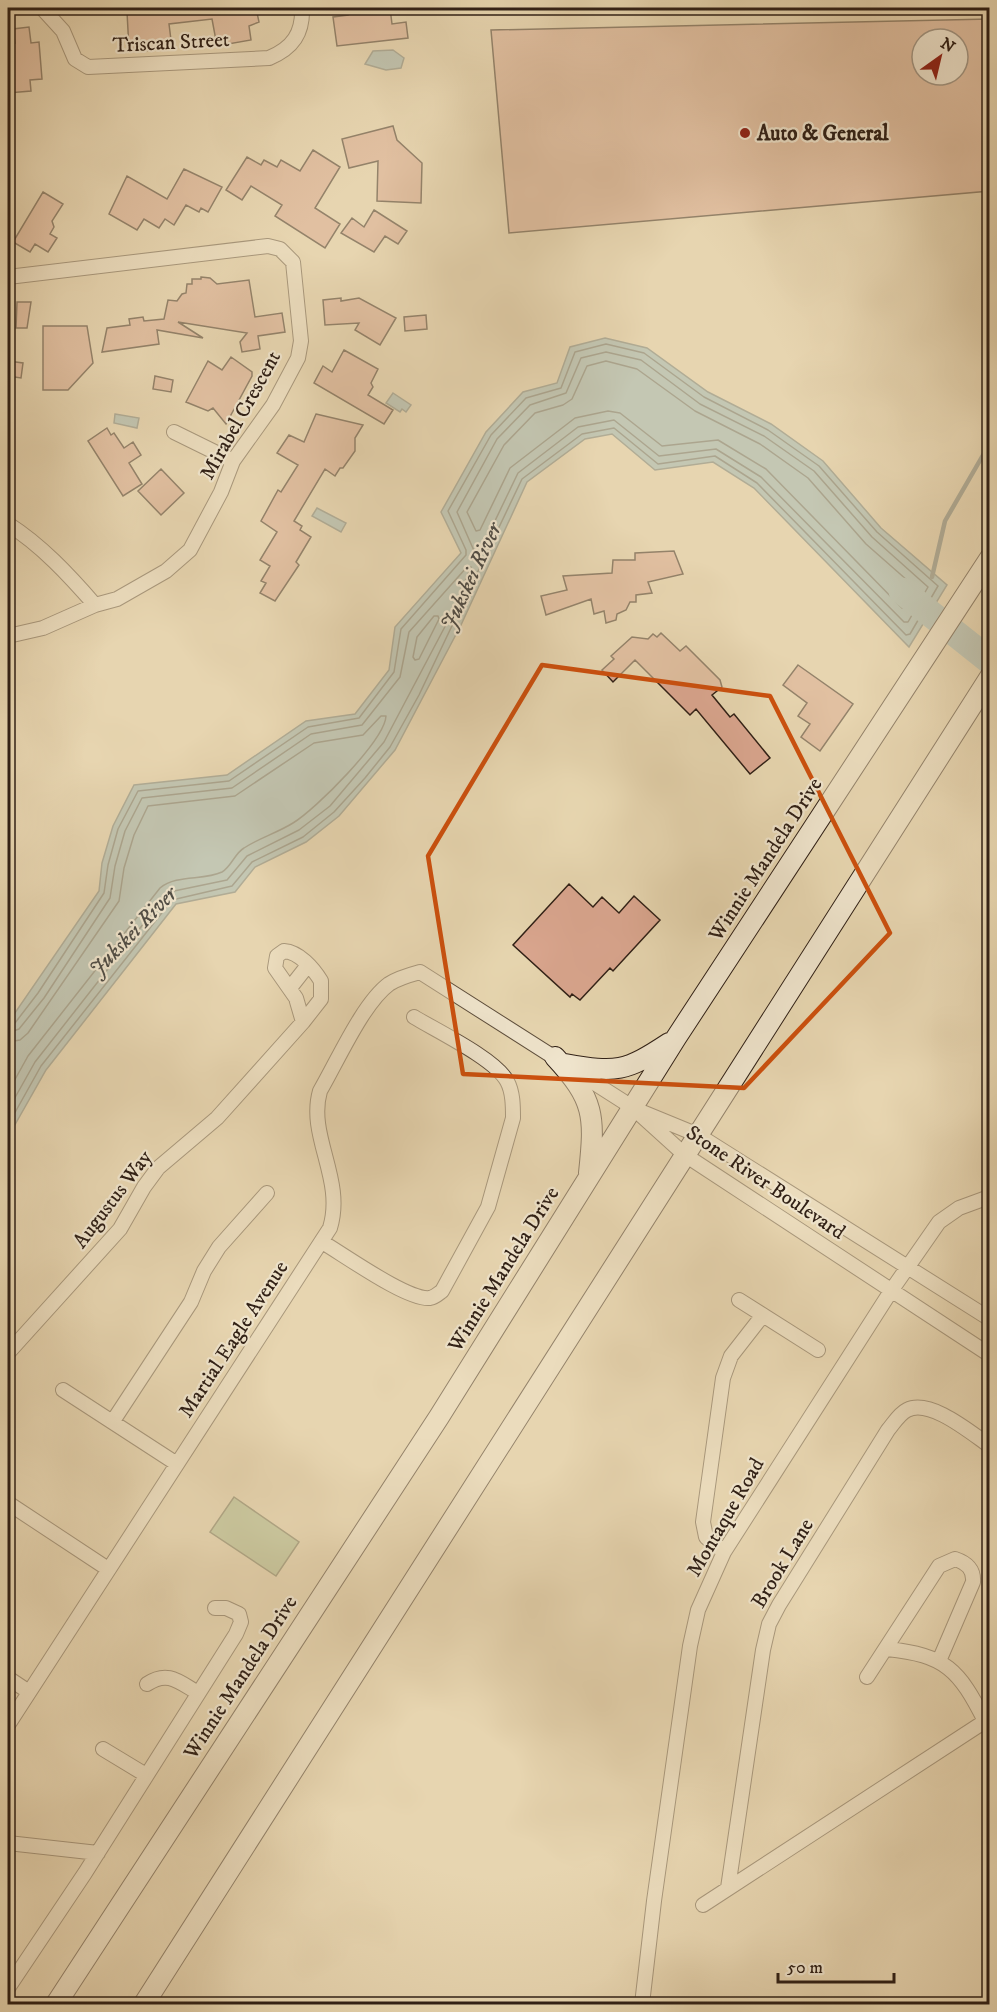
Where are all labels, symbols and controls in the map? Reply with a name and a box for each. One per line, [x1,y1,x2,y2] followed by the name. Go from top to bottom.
[112,27,230,59] street label: Triscan Street
[910,27,970,87] north arrow
[937,33,959,57] text: N
[756,121,889,147] place label: Auto & General
[738,126,752,140] marker: Auto & General
[195,346,287,484] street label: Mirabel Crescent
[435,517,509,635] water label: Jukskei River
[703,773,829,947] street label: Winnie Mandela Drive
[83,880,184,983] water label: Jukskei River
[681,1120,850,1246] street label: Stone River Boulevard
[67,1145,159,1254] street label: Augustus Way
[442,1182,565,1358] street label: Winnie Mandela Drive
[173,1256,294,1423] street label: Martial Eagle Avenue
[681,1453,771,1582] street label: Montaque Road
[746,1514,820,1613] street label: Brook Lane
[178,1591,304,1765] street label: Winnie Mandela Drive
[778,1946,894,1984] scale bar
[787,1957,823,1979] text: 50 m

